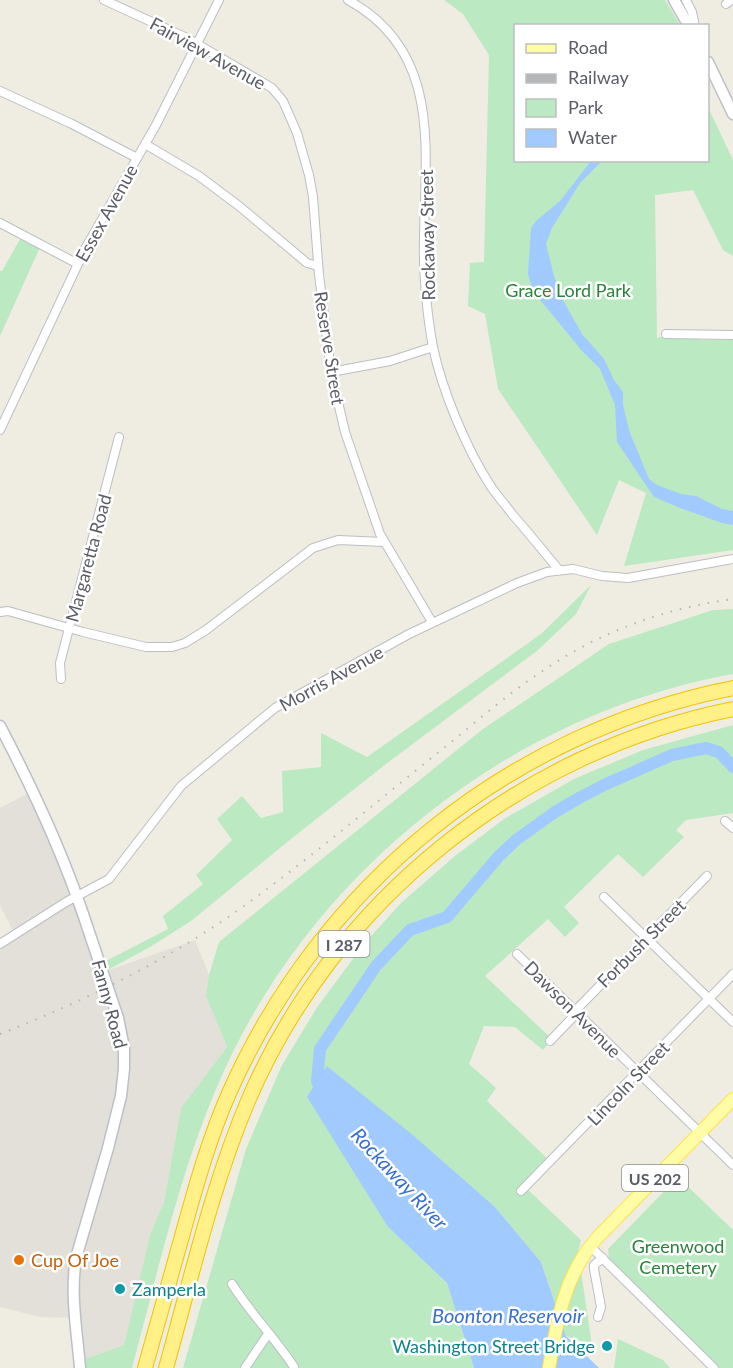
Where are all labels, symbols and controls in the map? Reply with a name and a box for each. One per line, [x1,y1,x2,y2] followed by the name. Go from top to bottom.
[146,12,270,94] street label: Fairview Avenue
[514,24,709,162] legend
[568,36,608,58] text: Road
[568,66,629,88] text: Railway
[568,96,604,118] text: Park
[568,126,617,148] text: Water
[70,161,142,265] street label: Essex Avenue
[415,169,439,301] street label: Rockaway Street
[505,279,632,301] park label: Grace Lord Park
[310,290,350,407] street label: Reserve Street
[60,492,116,624] street label: Margaretta Road
[275,640,387,716] street label: Morris Avenue
[592,894,690,992] street label: Forbush Street
[318,931,370,957] road number: I 287
[520,956,626,1062] street label: Dawson Avenue
[88,957,132,1051] street label: Fanny Road
[582,1036,674,1130] street label: Lincoln Street
[347,1122,454,1235] water label: Rockaway River
[622,1165,688,1191] road number: US 202
[632,1235,724,1278] park label: Greenwood Cemetery
[31,1249,119,1271] place label: Cup Of Joe
[12,1253,26,1267] marker: Cup Of Joe
[132,1278,206,1300] place label: Zamperla
[113,1282,127,1296] marker: Zamperla
[432,1303,585,1327] water label: Boonton Reservoir
[392,1335,595,1357] place label: Washington Street Bridge
[600,1339,614,1353] marker: Washington Street Bridge

